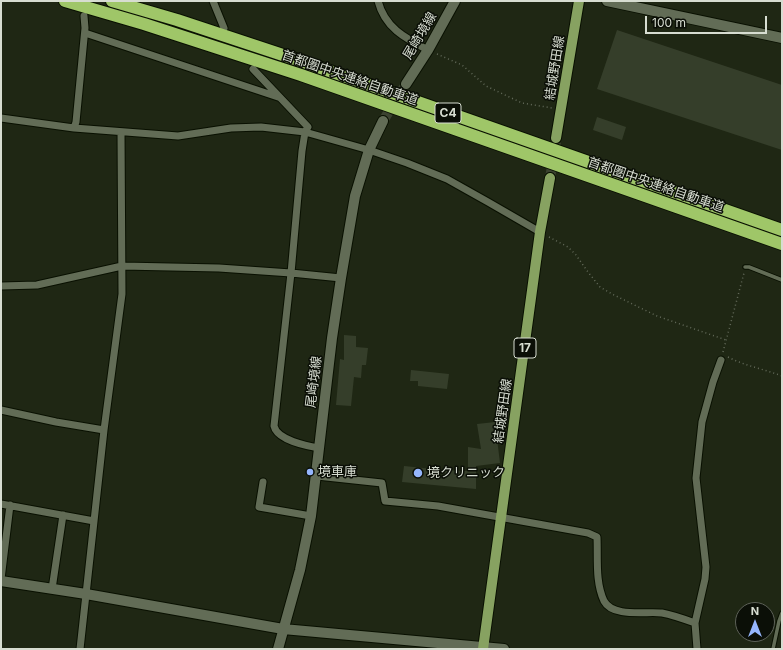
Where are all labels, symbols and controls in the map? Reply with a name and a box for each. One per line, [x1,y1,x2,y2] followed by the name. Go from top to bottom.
[647,8,769,34] scale bar
[400,10,440,62] street label: 尾崎境線
[652,15,686,30] text: 100 m
[542,35,568,101] street label: 結城野田線
[280,47,420,109] street label: 首都圏中央連絡自動車道
[435,103,461,123] road number: C4
[586,154,726,216] street label: 首都圏中央連絡自動車道
[514,338,536,358] road number: 17
[303,355,325,409] street label: 尾崎境線
[491,378,515,444] street label: 結城野田線
[318,464,357,480] place label: 境車庫
[427,465,505,481] place label: 境クリニック
[305,467,315,477] marker: 境車庫
[412,467,424,479] marker: 境クリニック
[735,602,775,642] north arrow
[751,604,759,618] text: N

